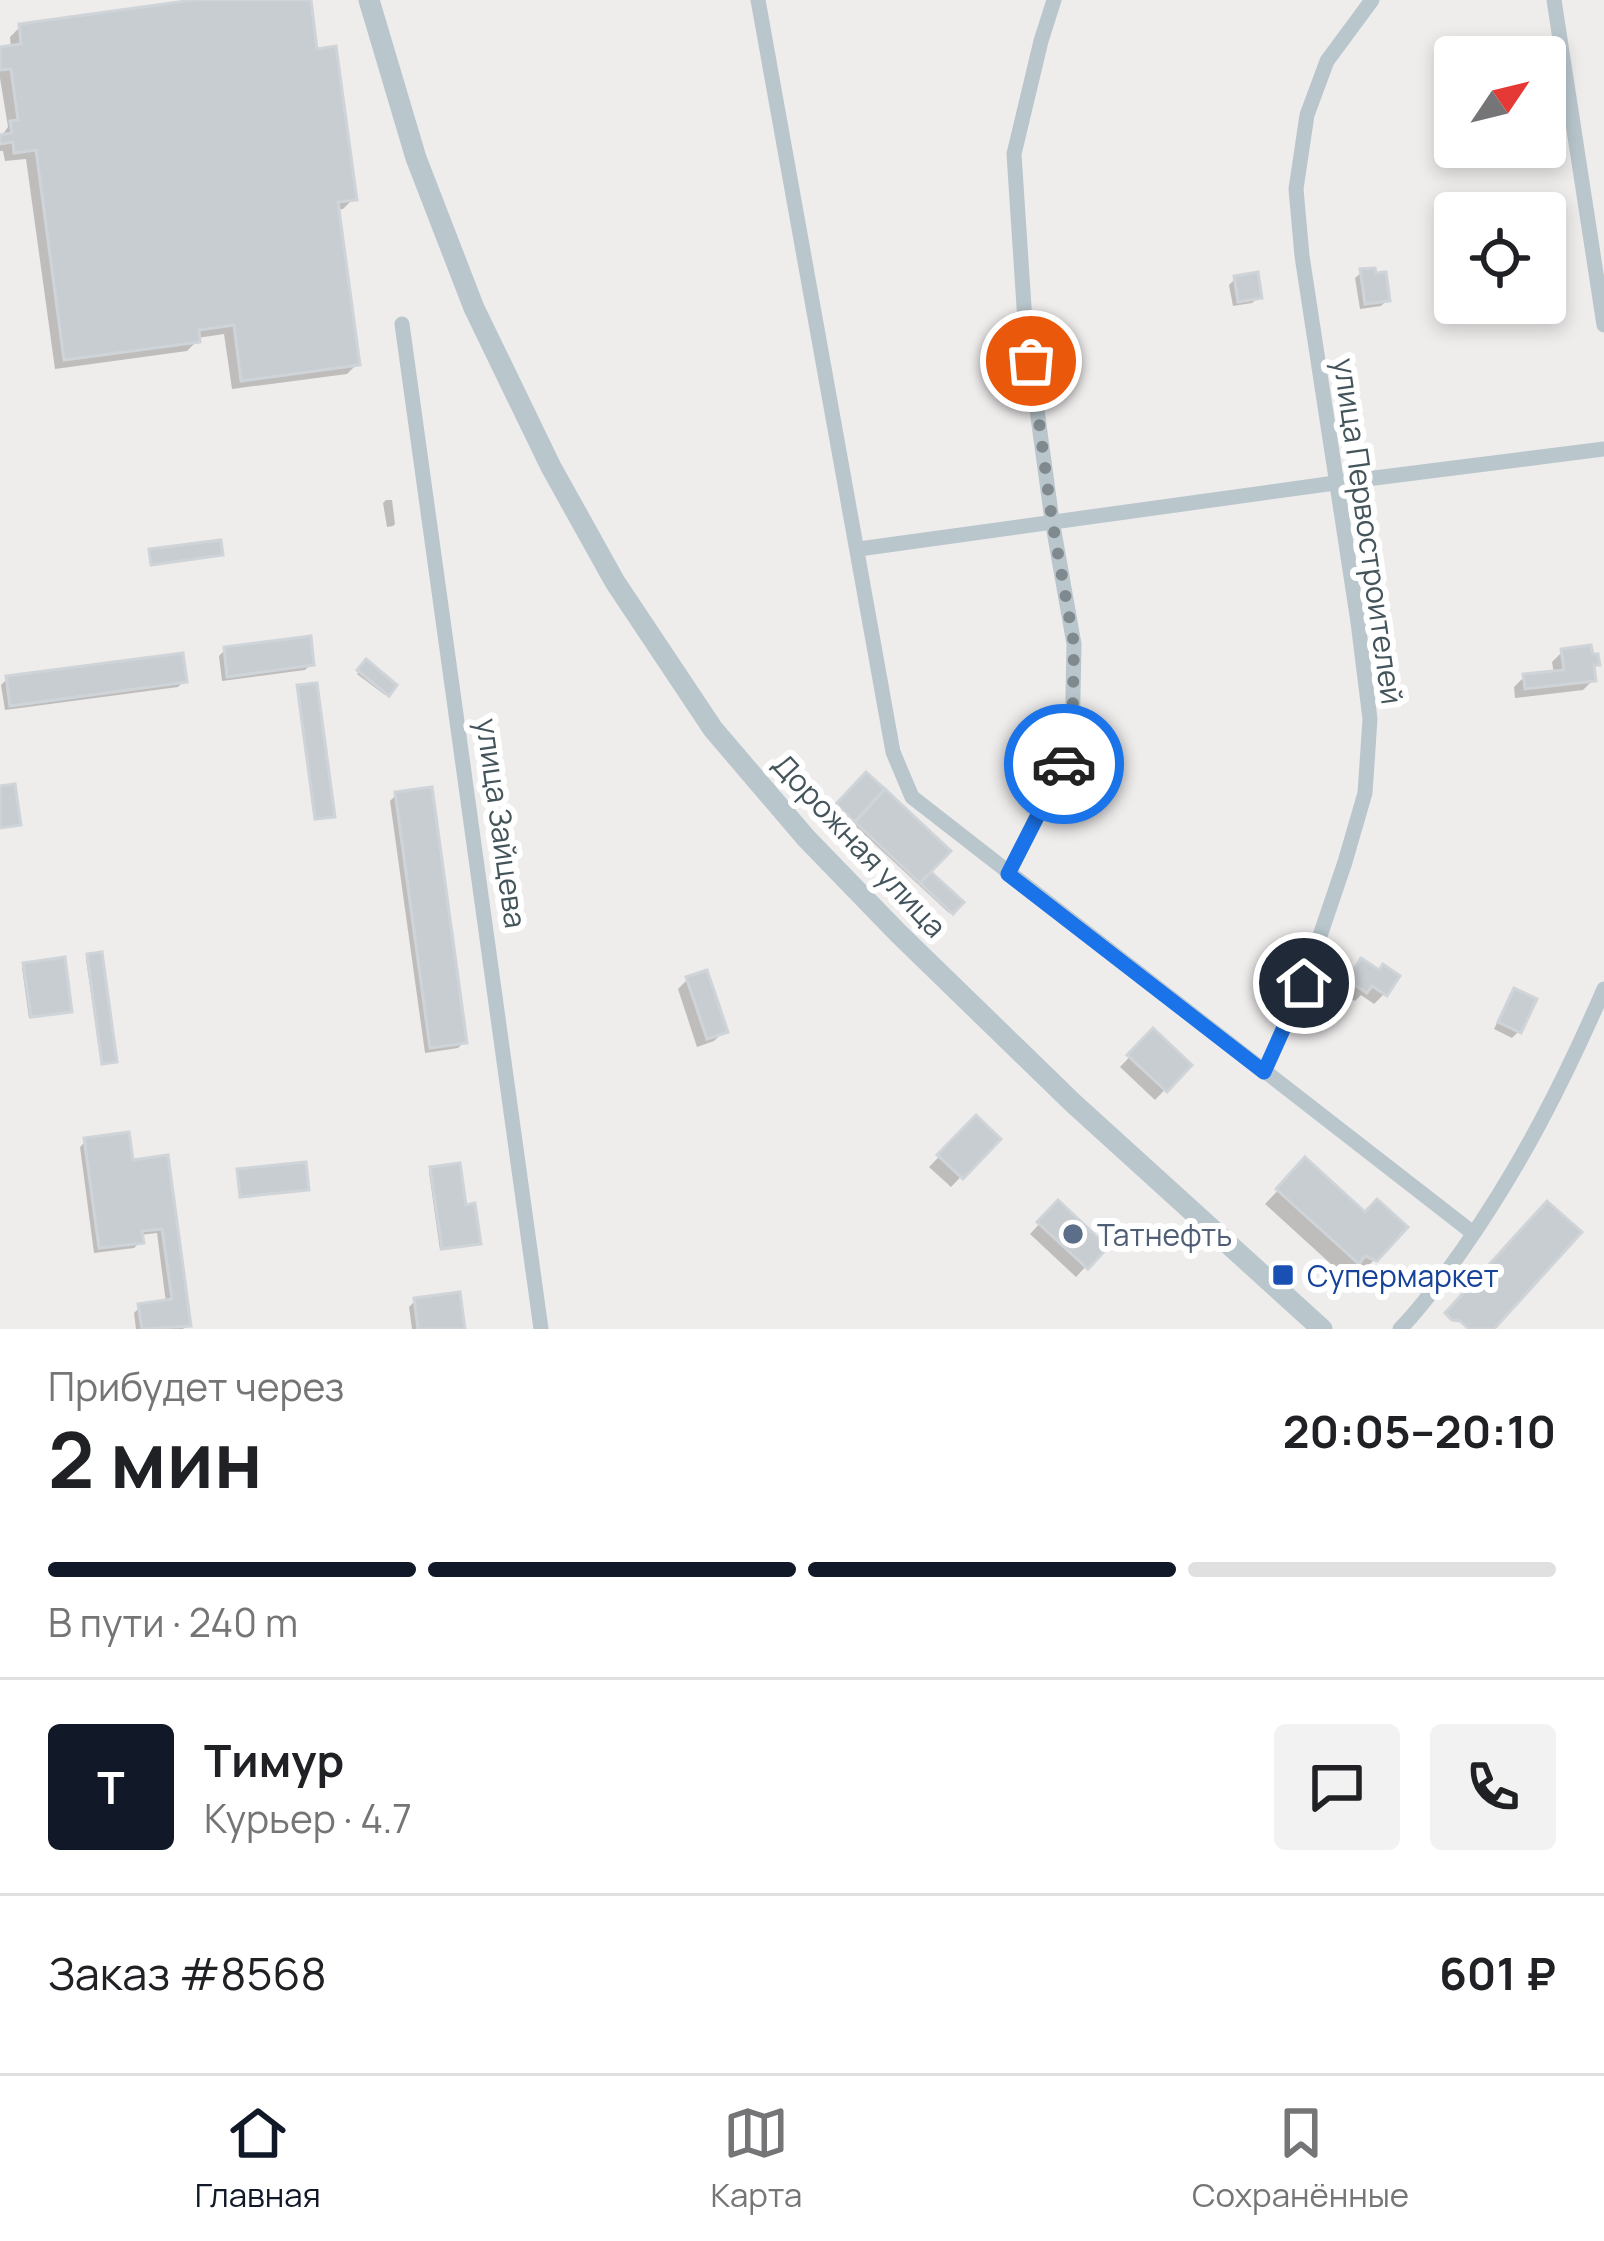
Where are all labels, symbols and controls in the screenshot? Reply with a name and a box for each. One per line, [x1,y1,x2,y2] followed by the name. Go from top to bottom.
[1434,36,1566,168] north arrow
[1434,36,1566,324] map controls
[1434,192,1566,324] button: locate
[980,310,1082,412] pin
[998,328,1064,394] icon: bag
[1324,355,1414,707] street label: улица Первостроителей
[1004,704,1124,824] courier
[467,716,537,930] street label: улица Зайцева
[1031,731,1097,797] icon: car
[764,744,956,946] street label: Дорожная улица
[1253,932,1355,1034] pin
[1271,950,1337,1016] icon: home
[1097,1214,1232,1255] place label: Татнефть
[1060,1221,1086,1247] marker: Татнефть
[1307,1255,1499,1296] place label: Супермаркет
[1270,1262,1296,1288] marker: Супермаркет
[48,1359,344,1413] text: Прибудет через
[1283,1400,1556,1462] text: 20:05–20:10
[48,1405,263,1511] text: 2 мин
[48,1595,298,1649] text: В пути · 240 m
[1274,1724,1400,1850] button: chat
[1430,1724,1556,1850] button: phone
[204,1729,344,1791] text: Тимур
[97,1756,125,1818] text: Т
[204,1791,412,1845] text: Курьер · 4.7
[48,1942,327,2004] text: Заказ #8568
[1439,1942,1556,2004] text: 601 ₽
[195,2100,321,2217] tab: Главная
[710,2100,802,2217] tab: Карта
[1192,2100,1409,2217] tab: Сохранённые

